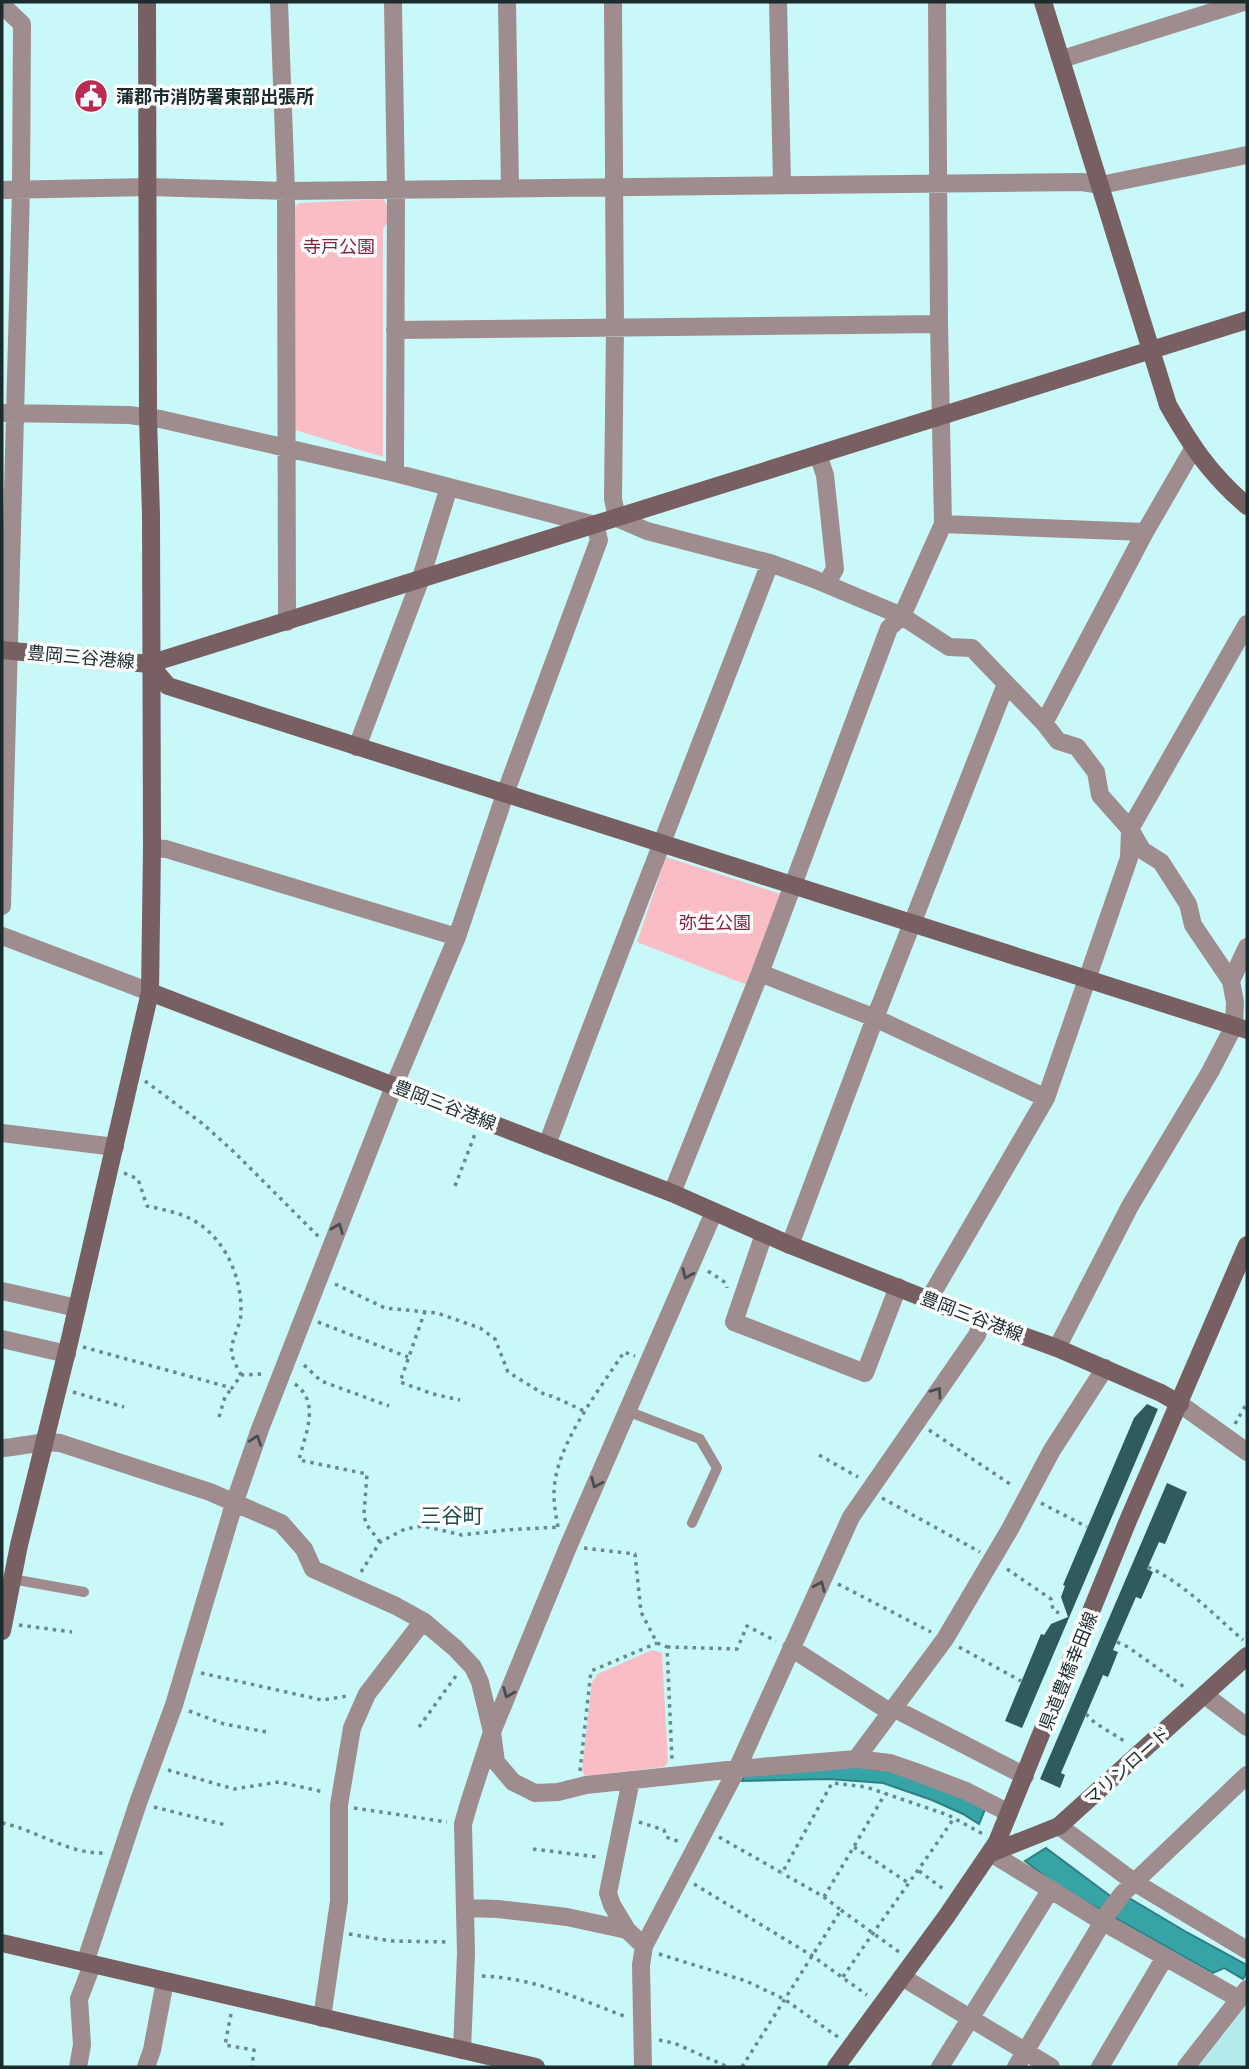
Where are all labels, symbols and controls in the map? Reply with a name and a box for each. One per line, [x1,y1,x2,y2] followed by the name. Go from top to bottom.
[72,77,110,115] public building icon: 蒲郡市消防署東部出張所
[116,85,314,108] place label: 蒲郡市消防署東部出張所
[303,235,375,258] park label: 寺戸公園
[26,641,136,673] street label: 豊岡三谷港線
[679,911,751,934] park label: 弥生公園
[390,1075,500,1135] street label: 豊岡三谷港線
[330,1222,344,1234] one-way arrow
[681,1267,695,1280] one-way arrow
[917,1286,1027,1346] street label: 豊岡三谷港線
[929,1387,941,1400] one-way arrow
[248,1434,262,1446] one-way arrow
[590,1476,604,1488] one-way arrow
[421,1502,484,1529] district label: 三谷町
[812,1581,826,1593] one-way arrow
[1034,1608,1102,1734] street label: 県道豊橋幸田線
[502,1686,516,1698] one-way arrow
[1079,1721,1175,1811] street label: マリンロード

